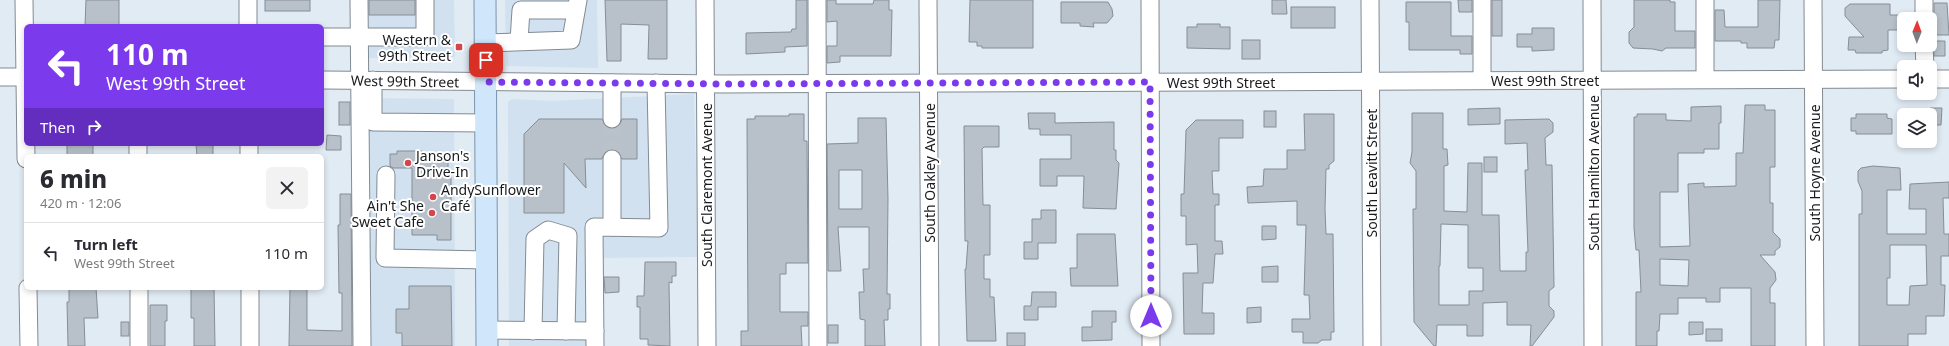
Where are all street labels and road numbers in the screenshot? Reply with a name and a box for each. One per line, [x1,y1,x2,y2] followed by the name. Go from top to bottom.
[351,71,459,91] street label: West 99th Street
[1491,71,1599,90] street label: West 99th Street
[1167,73,1275,92] street label: West 99th Street
[1584,95,1603,251] street label: South Hamilton Avenue
[697,103,716,267] street label: South Claremont Avenue
[920,103,939,243] street label: South Oakley Avenue
[1805,104,1824,242] street label: South Hoyne Avenue
[1362,109,1381,237] street label: South Leavitt Street

